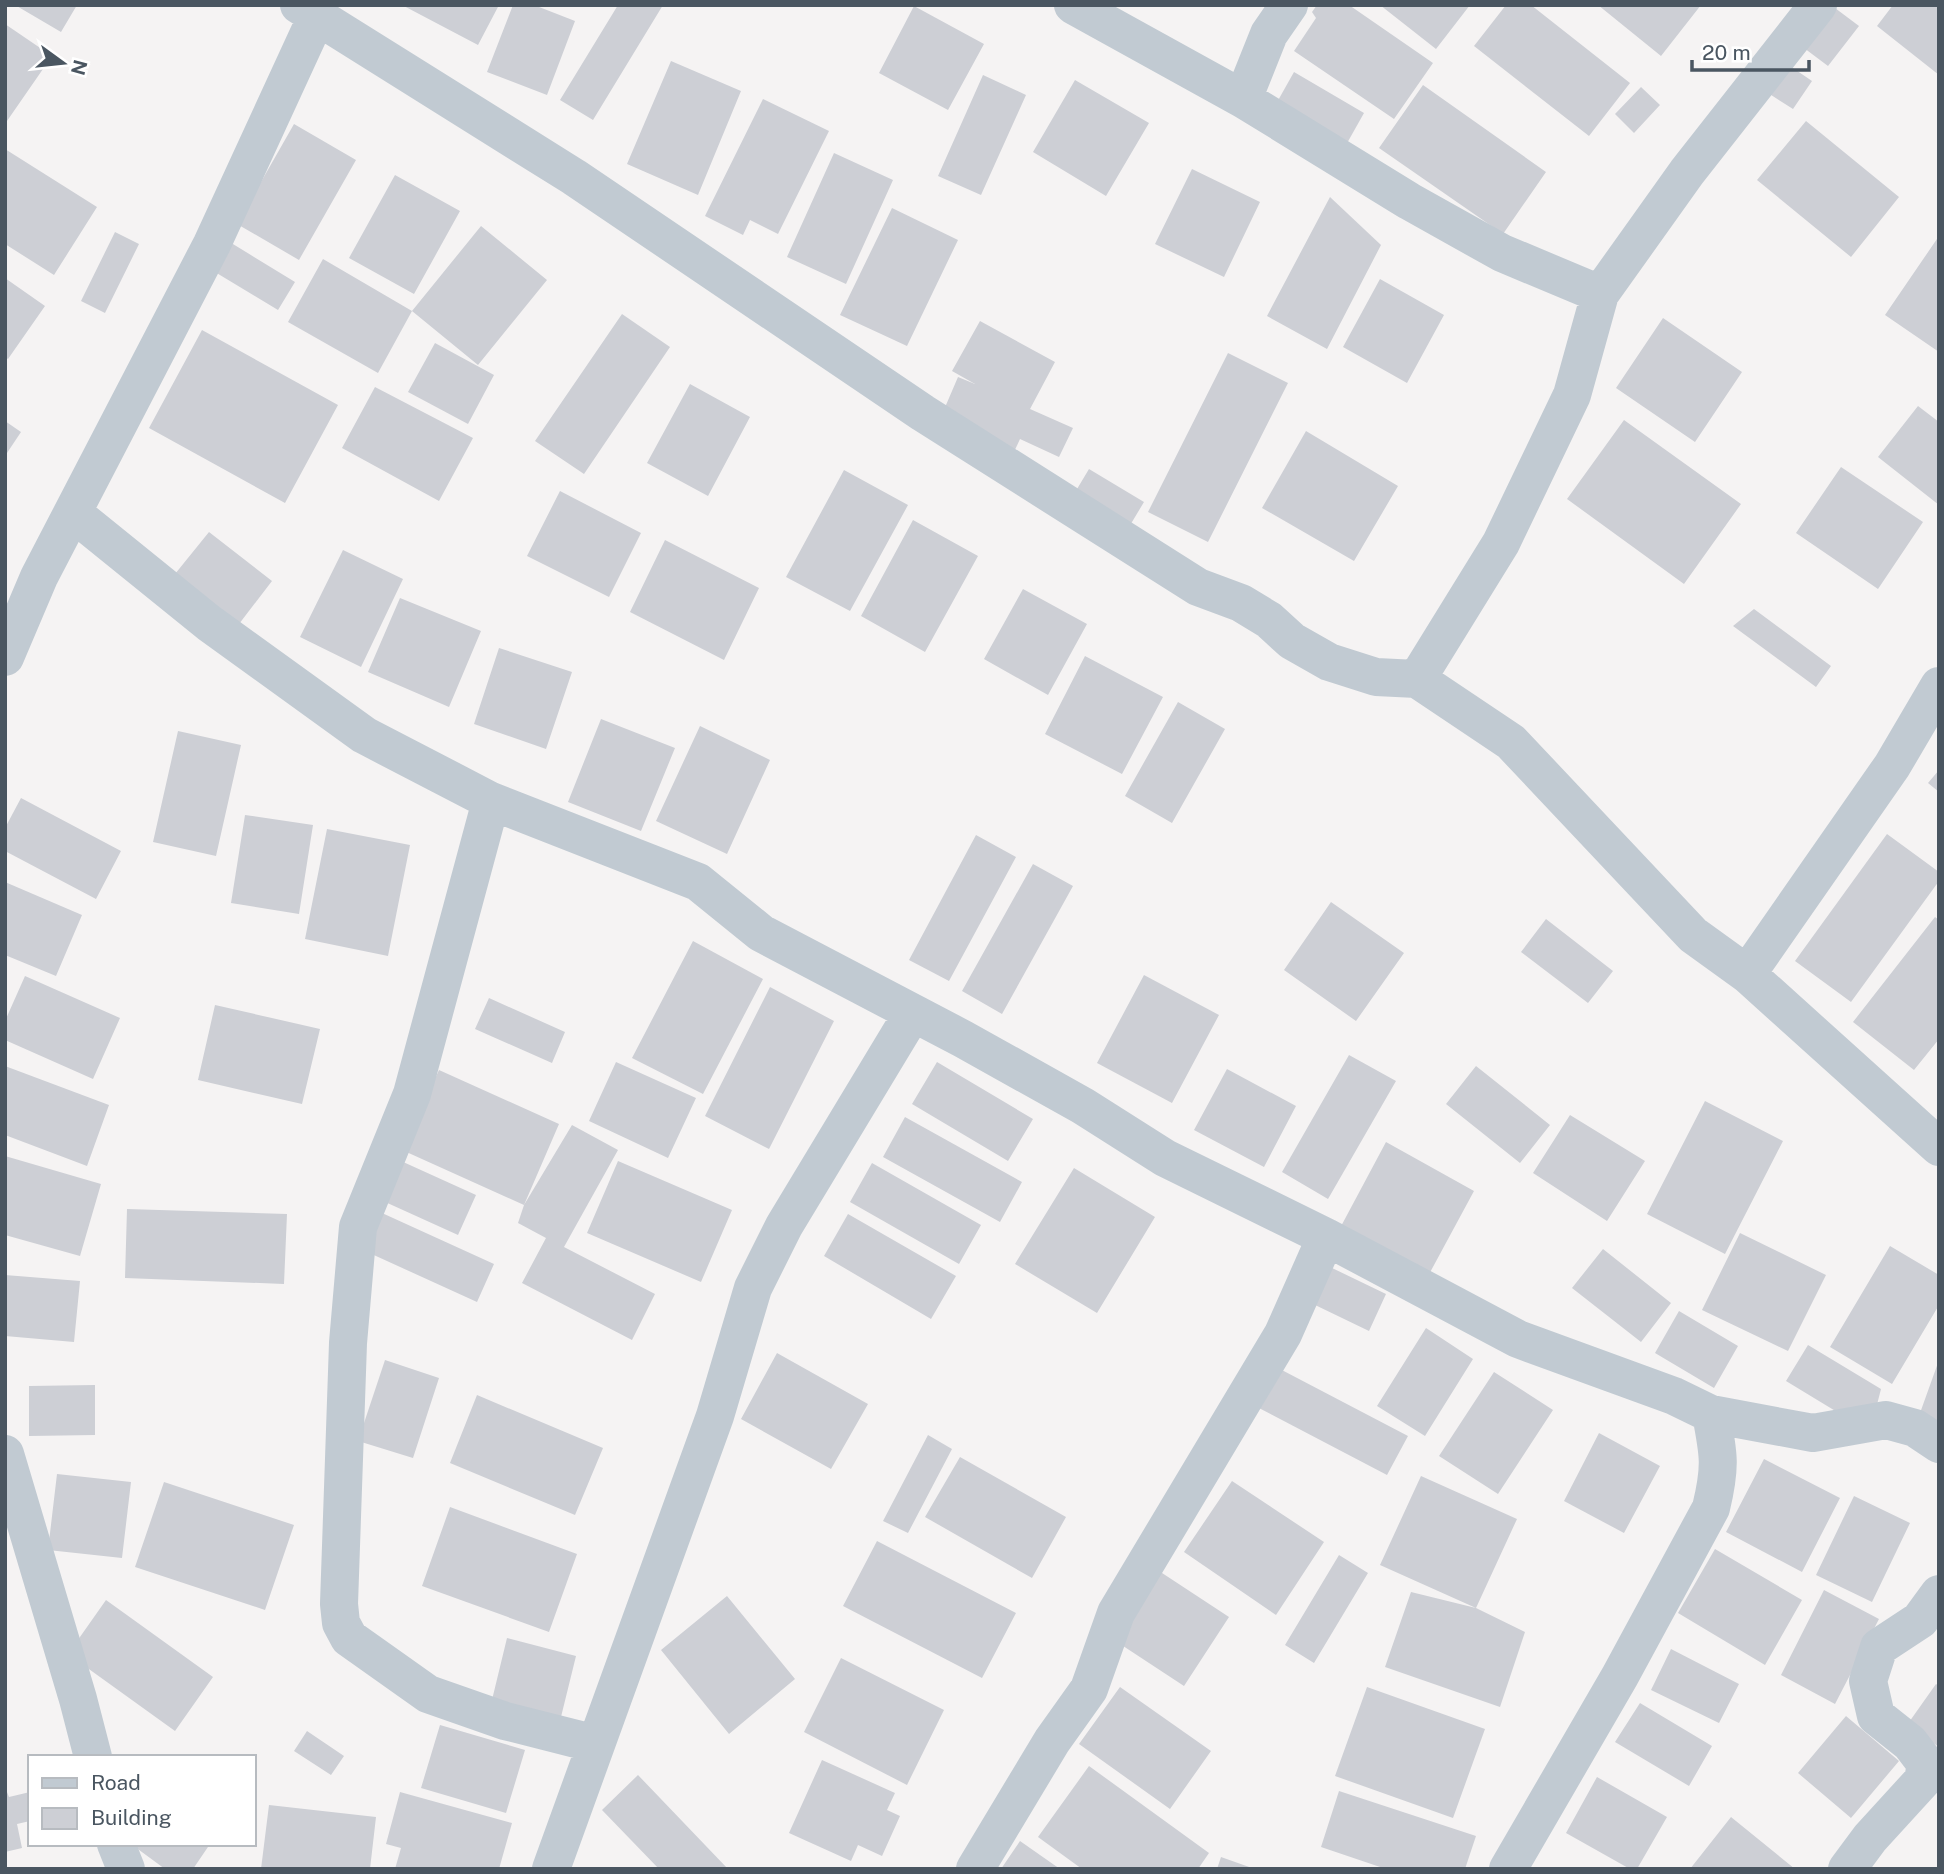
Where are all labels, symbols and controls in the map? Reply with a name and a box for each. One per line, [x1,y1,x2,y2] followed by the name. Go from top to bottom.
[28,28,98,98] north arrow
[1692,28,1809,72] scale bar
[1702,40,1751,65] text: 20 m
[67,57,92,77] text: N
[28,1755,256,1846] legend
[91,1770,141,1795] text: Road
[91,1805,172,1830] text: Building

